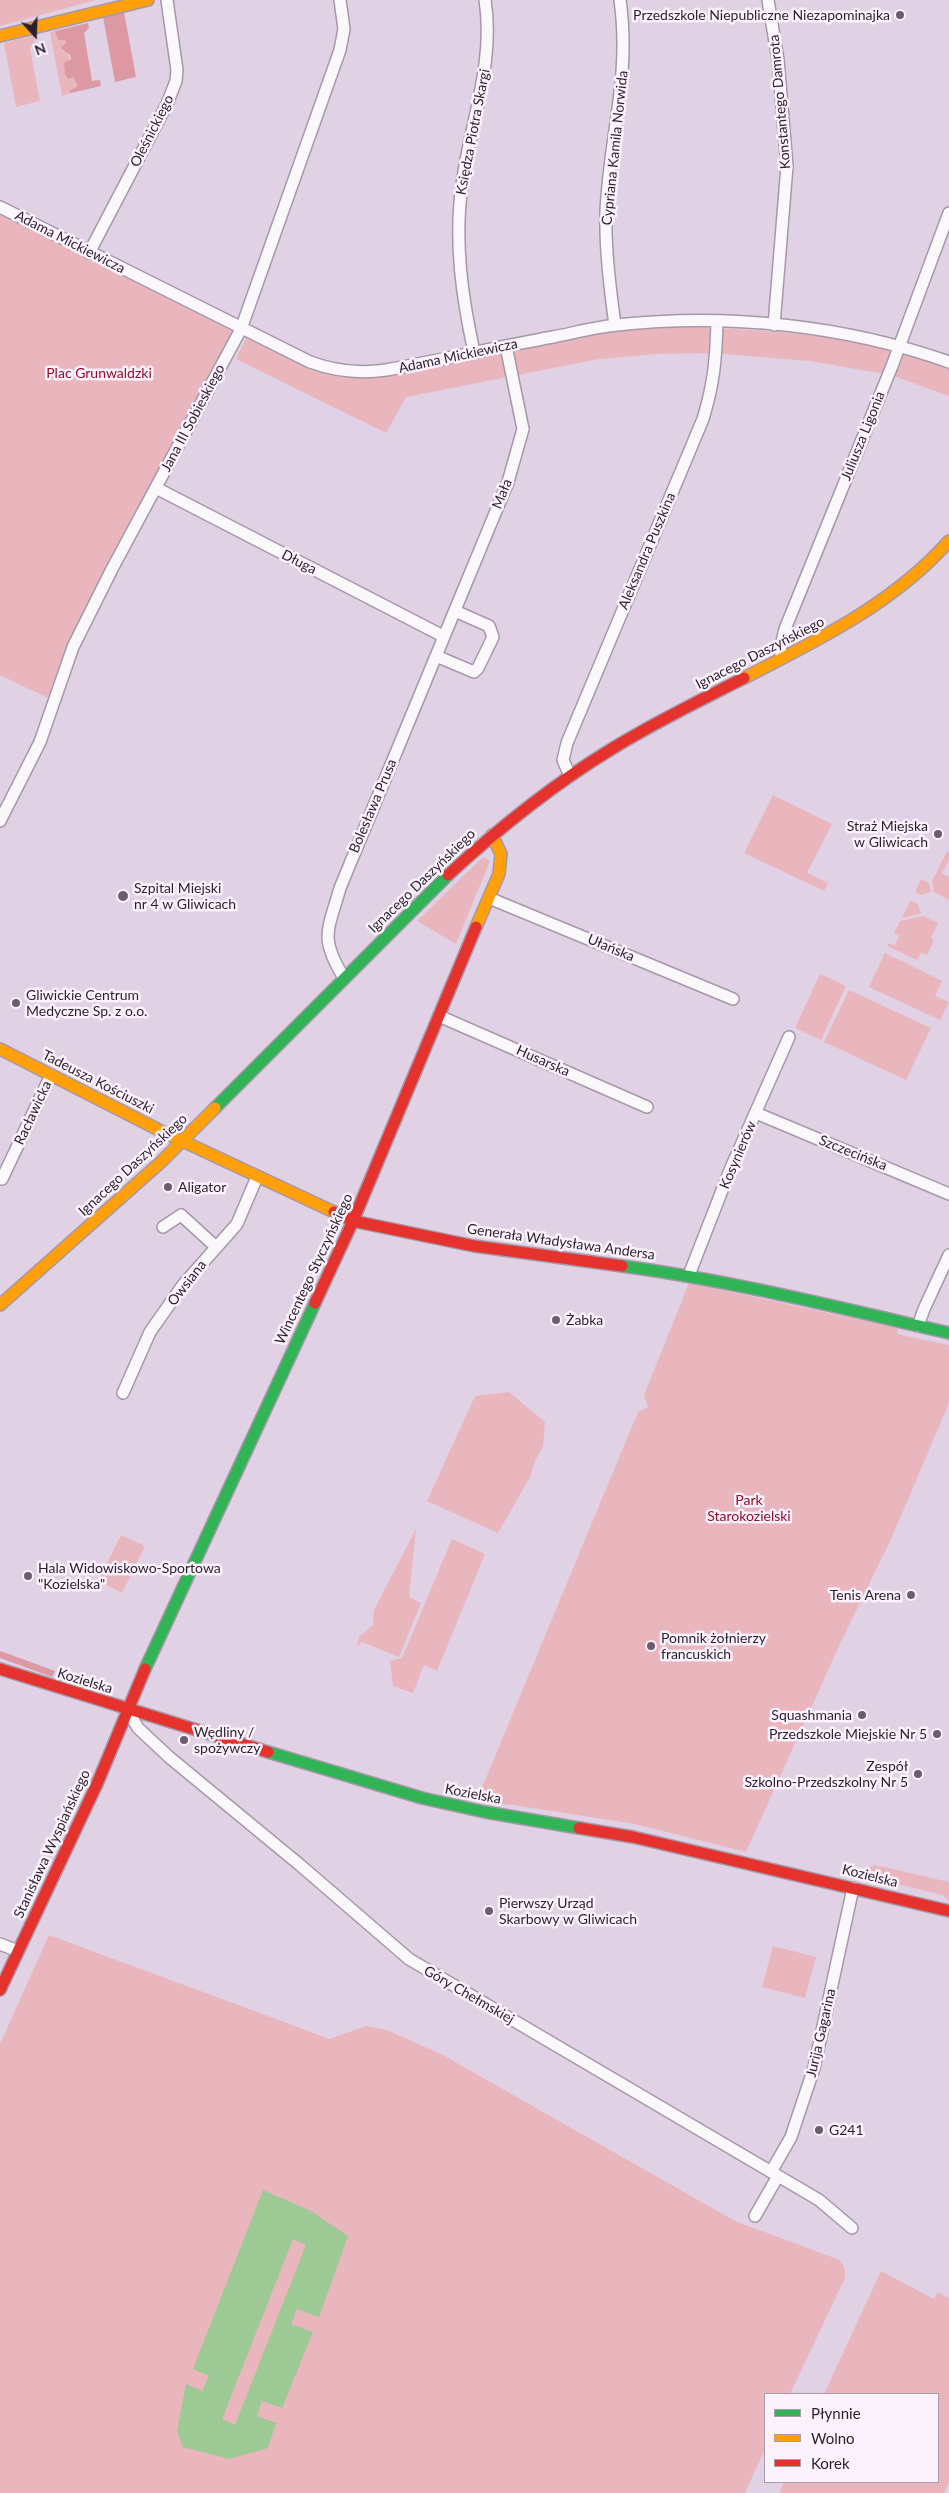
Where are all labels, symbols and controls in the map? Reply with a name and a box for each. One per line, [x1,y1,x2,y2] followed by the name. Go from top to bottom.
[633,7,890,23] place label: Przedszkole Niepubliczne Niezapominajka
[894,9,906,21] marker: Przedszkole Niepubliczne Niezapominajka
[10,10,60,60] north arrow
[766,34,794,170] street label: Konstantego Damrota
[32,40,48,59] text: N
[453,68,493,196] street label: Księdza Piotra Skargi
[599,70,631,226] street label: Cypriana Kamila Norwida
[127,92,177,170] street label: Oleśnickiego
[12,207,128,277] street label: Adama Mickiewicza
[397,335,519,377] street label: Adama Mickiewicza
[158,361,228,475] street label: Jana III Sobieskiego
[46,365,152,381] park label: Plac Grunwaldzki
[837,389,889,483] street label: Juliusza Ligonia
[488,476,516,512] street label: Mała
[615,490,679,612] street label: Aleksandra Puszkina
[279,546,319,578] street label: Długa
[693,613,827,693] street label: Ignacego Daszyńskiego
[346,756,400,856] street label: Bolesława Prusa
[847,818,928,850] place label: Straż Miejska w Gliwicach
[365,826,479,936] street label: Ignacego Daszyńskiego
[932,828,944,840] marker: Straż Miejska w Gliwicach
[134,880,236,912] place label: Szpital Miejski nr 4 w Gliwicach
[116,889,130,903] marker: Szpital Miejski nr 4 w Gliwicach
[585,931,637,965] street label: Ułańska
[26,987,147,1020] place label: Gliwickie Centrum Medyczne Sp. z o.o.
[10,997,22,1009] marker: Gliwickie Centrum Medyczne Sp. z o.o.
[514,1042,572,1080] street label: Husarska
[39,1047,157,1117] street label: Tadeusza Kościuszki
[11,1078,55,1148] street label: Racławicka
[75,1110,191,1220] street label: Ignacego Daszyńskiego
[716,1119,760,1191] street label: Kosynierów
[817,1132,889,1174] street label: Szczecińska
[178,1179,226,1195] place label: Aligator
[162,1181,174,1193] marker: Aligator
[272,1191,356,1347] street label: Wincentego Styczyńskiego
[466,1220,656,1264] street label: Generała Władysława Andersa
[164,1257,210,1309] street label: Owsiana
[566,1312,603,1328] place label: Żabka
[550,1314,562,1326] marker: Żabka
[707,1492,791,1524] park label: Park Starokozielski
[38,1560,221,1592] place label: Hala Widowiskowo-Sportowa "Kozielska"
[22,1570,34,1582] marker: Hala Widowiskowo-Sportowa "Kozielska"
[830,1587,901,1603] place label: Tenis Arena
[905,1589,917,1601] marker: Tenis Arena
[661,1630,766,1662] place label: Pomnik żołnierzy francuskich
[645,1640,657,1652] marker: Pomnik żołnierzy francuskich
[55,1665,115,1697] street label: Kozielska
[771,1707,852,1723] place label: Squashmania
[856,1709,868,1721] marker: Squashmania
[194,1724,260,1756] place label: Wędliny / spożywczy
[769,1726,927,1742] place label: Przedszkole Miejskie Nr 5
[931,1728,943,1740] marker: Przedszkole Miejskie Nr 5
[178,1734,190,1746] marker: Wędliny / spożywczy
[744,1758,908,1790] place label: Zespół Szkolno-Przedszkolny Nr 5
[10,1767,94,1921] street label: Stanisława Wyspiańskiego
[912,1768,924,1780] marker: Zespół Szkolno-Przedszkolny Nr 5
[443,1780,503,1808] street label: Kozielska
[840,1861,900,1891] street label: Kozielska
[499,1895,637,1928] place label: Pierwszy Urząd Skarbowy w Gliwicach
[483,1905,495,1917] marker: Pierwszy Urząd Skarbowy w Gliwicach
[421,1962,517,2028] street label: Góry Chełmskiej
[803,1987,839,2079] street label: Jurija Gagarina
[829,2122,864,2138] place label: G241
[813,2124,825,2136] marker: G241
[764,2393,939,2483] legend
[811,2404,861,2422] text: Płynnie
[811,2429,855,2447] text: Wolno
[811,2454,850,2472] text: Korek

